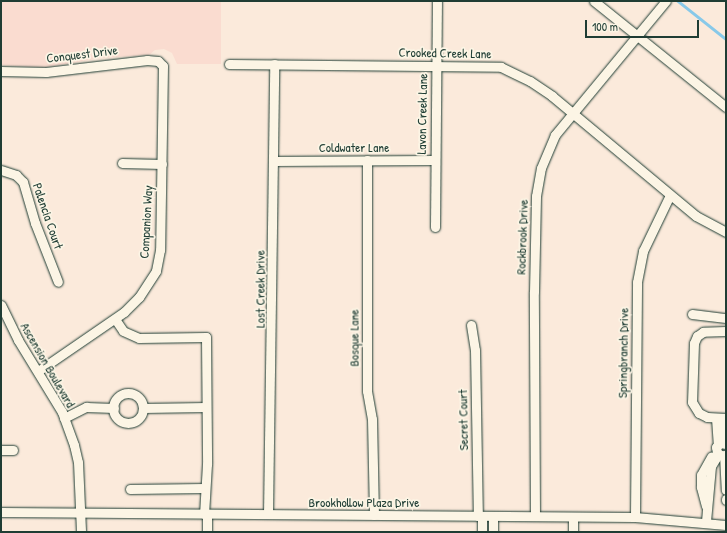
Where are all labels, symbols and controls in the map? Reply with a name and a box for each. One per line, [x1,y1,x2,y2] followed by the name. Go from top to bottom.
[587,12,701,38] scale bar
[592,18,618,35] text: 100 m
[46,42,118,66] street label: Conquest Drive
[398,44,492,62] street label: Crooked Creek Lane
[413,73,431,155] street label: Lavon Creek Lane
[319,139,389,155] street label: Coldwater Lane
[29,181,67,251] street label: Palencia Court
[136,185,156,259] street label: Companion Way
[513,199,531,275] street label: Rockbrook Drive
[252,250,268,328] street label: Lost Creek Drive
[614,308,632,398] street label: Springbranch Drive
[346,309,362,367] street label: Bosque Lane
[17,320,79,410] street label: Ascension Boulevard
[455,389,471,451] street label: Secret Court
[309,494,419,510] street label: Brookhollow Plaza Drive

